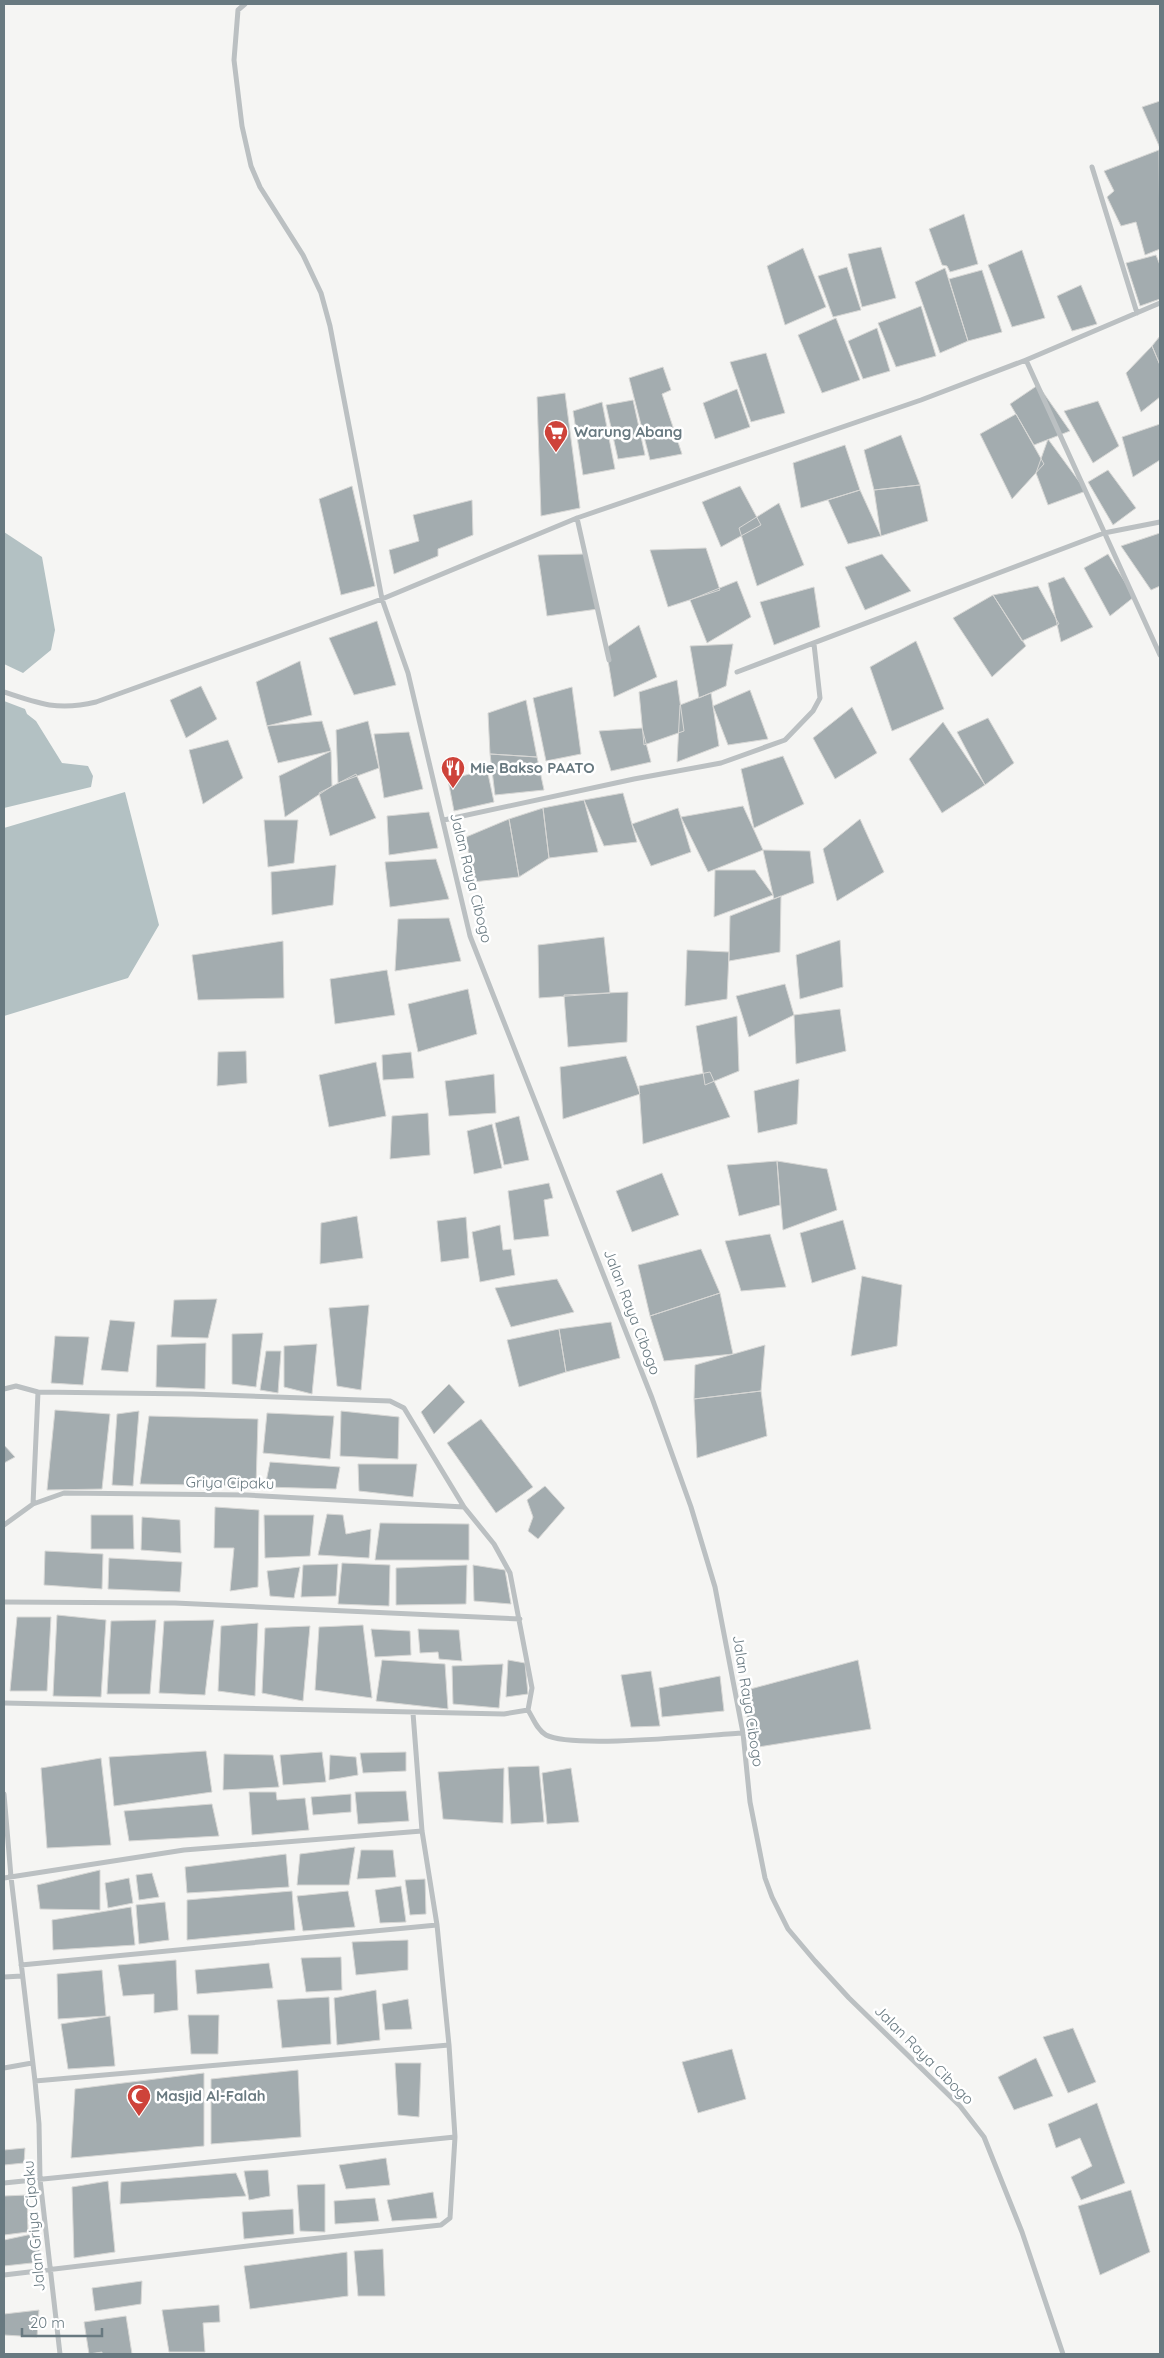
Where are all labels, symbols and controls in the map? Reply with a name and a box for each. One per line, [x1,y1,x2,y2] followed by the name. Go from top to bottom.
[543,419,569,453] supermarket icon: Warung Abang
[574,422,682,441] place label: Warung Abang
[440,755,466,789] restaurant icon: Mie Bakso PAATO
[470,758,595,777] place label: Mie Bakso PAATO
[446,811,497,945] street label: Jalan Raya Cibogo
[600,1246,665,1377] street label: Jalan Raya Cibogo
[185,1472,275,1493] street label: Griya Cipaku
[729,1634,768,1768] street label: Jalan Raya Cibogo
[871,2001,978,2108] street label: Jalan Raya Cibogo
[126,2083,152,2117] mosque icon: Masjid Al-Falah
[156,2086,266,2105] place label: Masjid Al-Falah
[18,2160,49,2293] street label: Jalan Griya Cipaku
[22,2306,102,2338] scale bar
[30,2313,65,2332] text: 20 m

